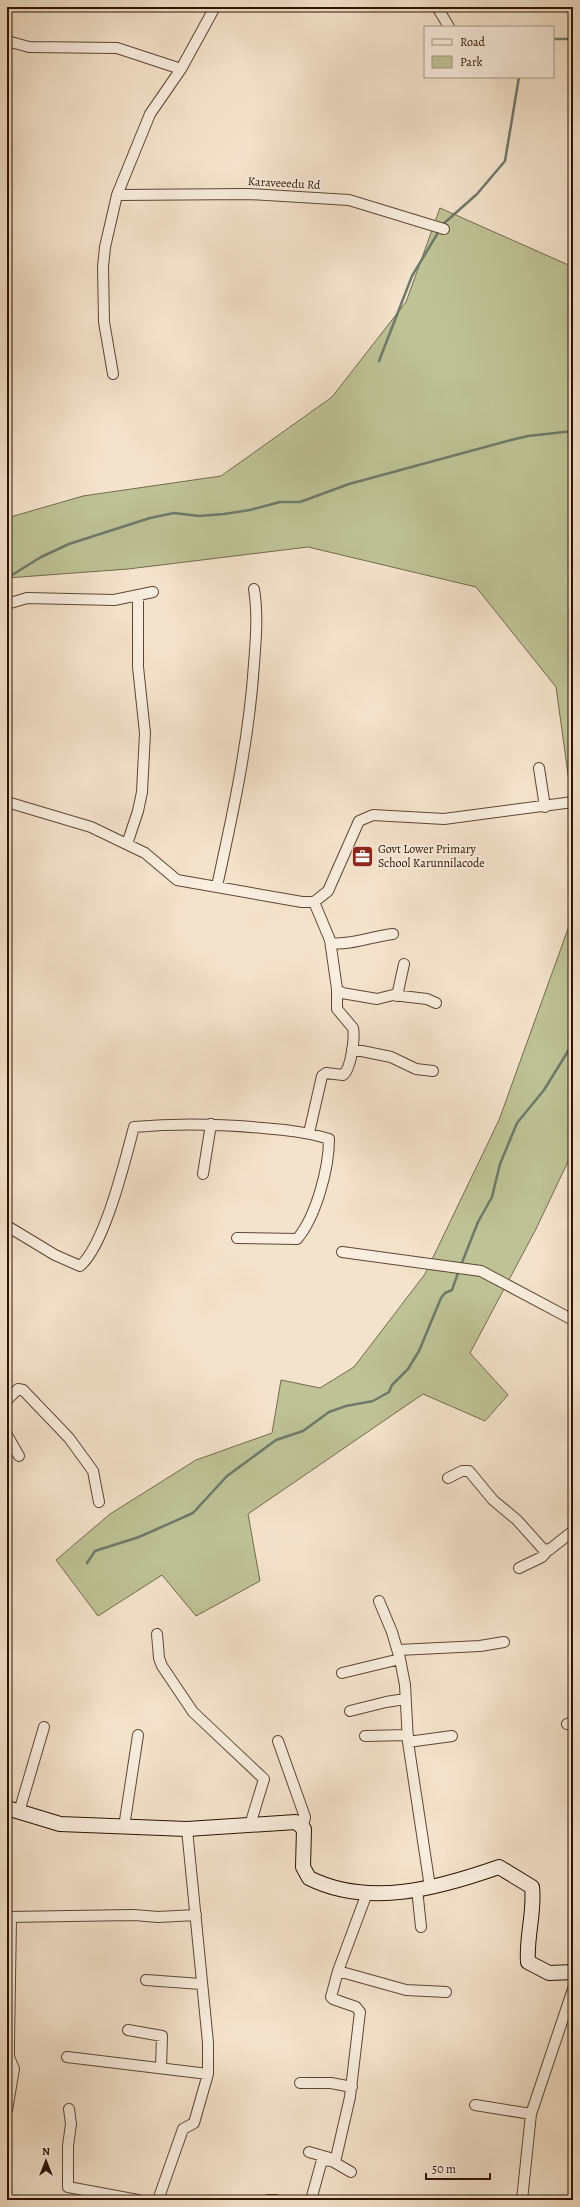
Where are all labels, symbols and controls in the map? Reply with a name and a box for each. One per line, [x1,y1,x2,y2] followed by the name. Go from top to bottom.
[424,26,554,78] legend
[460,34,486,50] text: Road
[460,54,483,70] text: Park
[247,173,321,193] street label: Karaveeedu Rd
[378,841,485,871] place label: Govt Lower Primary School Karunnilacode
[350,843,376,869] office icon: Govt Lower Primary School Karunnilacode
[26,2141,66,2181] north arrow
[42,2144,50,2159] text: N
[426,2155,490,2181] scale bar
[432,2161,456,2177] text: 50 m

